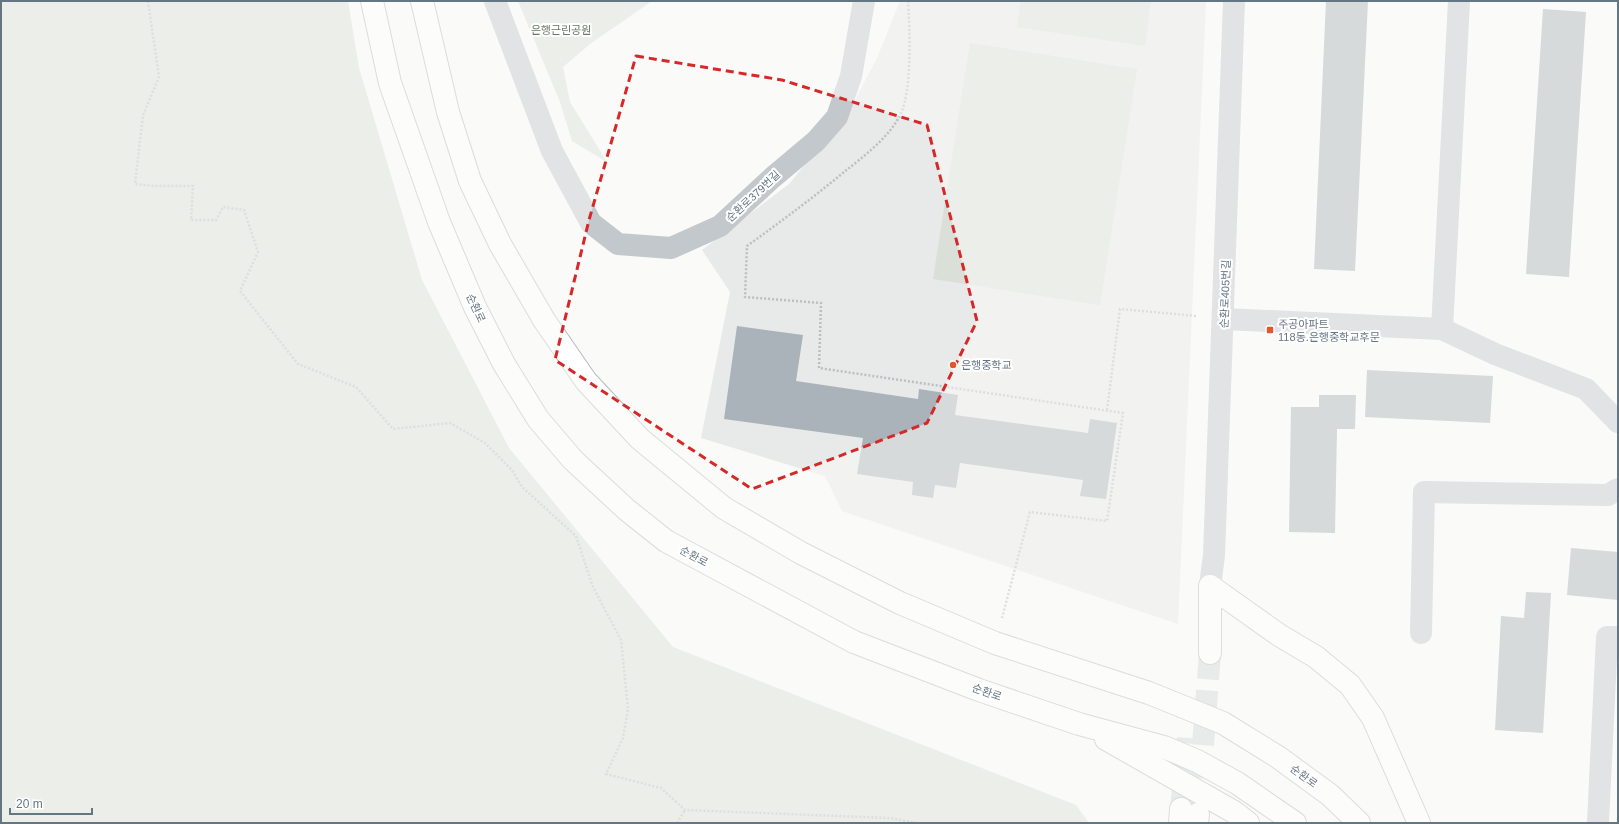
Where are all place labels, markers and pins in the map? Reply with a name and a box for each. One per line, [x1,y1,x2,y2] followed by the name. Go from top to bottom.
[1278,318,1380,343] place label: 주공아파트 118동.은행중학교후문
[1265,325,1275,335] marker: 주공아파트 118동.은행중학교후문
[961,359,1012,371] place label: 은행중학교
[948,360,958,370] marker: 은행중학교

